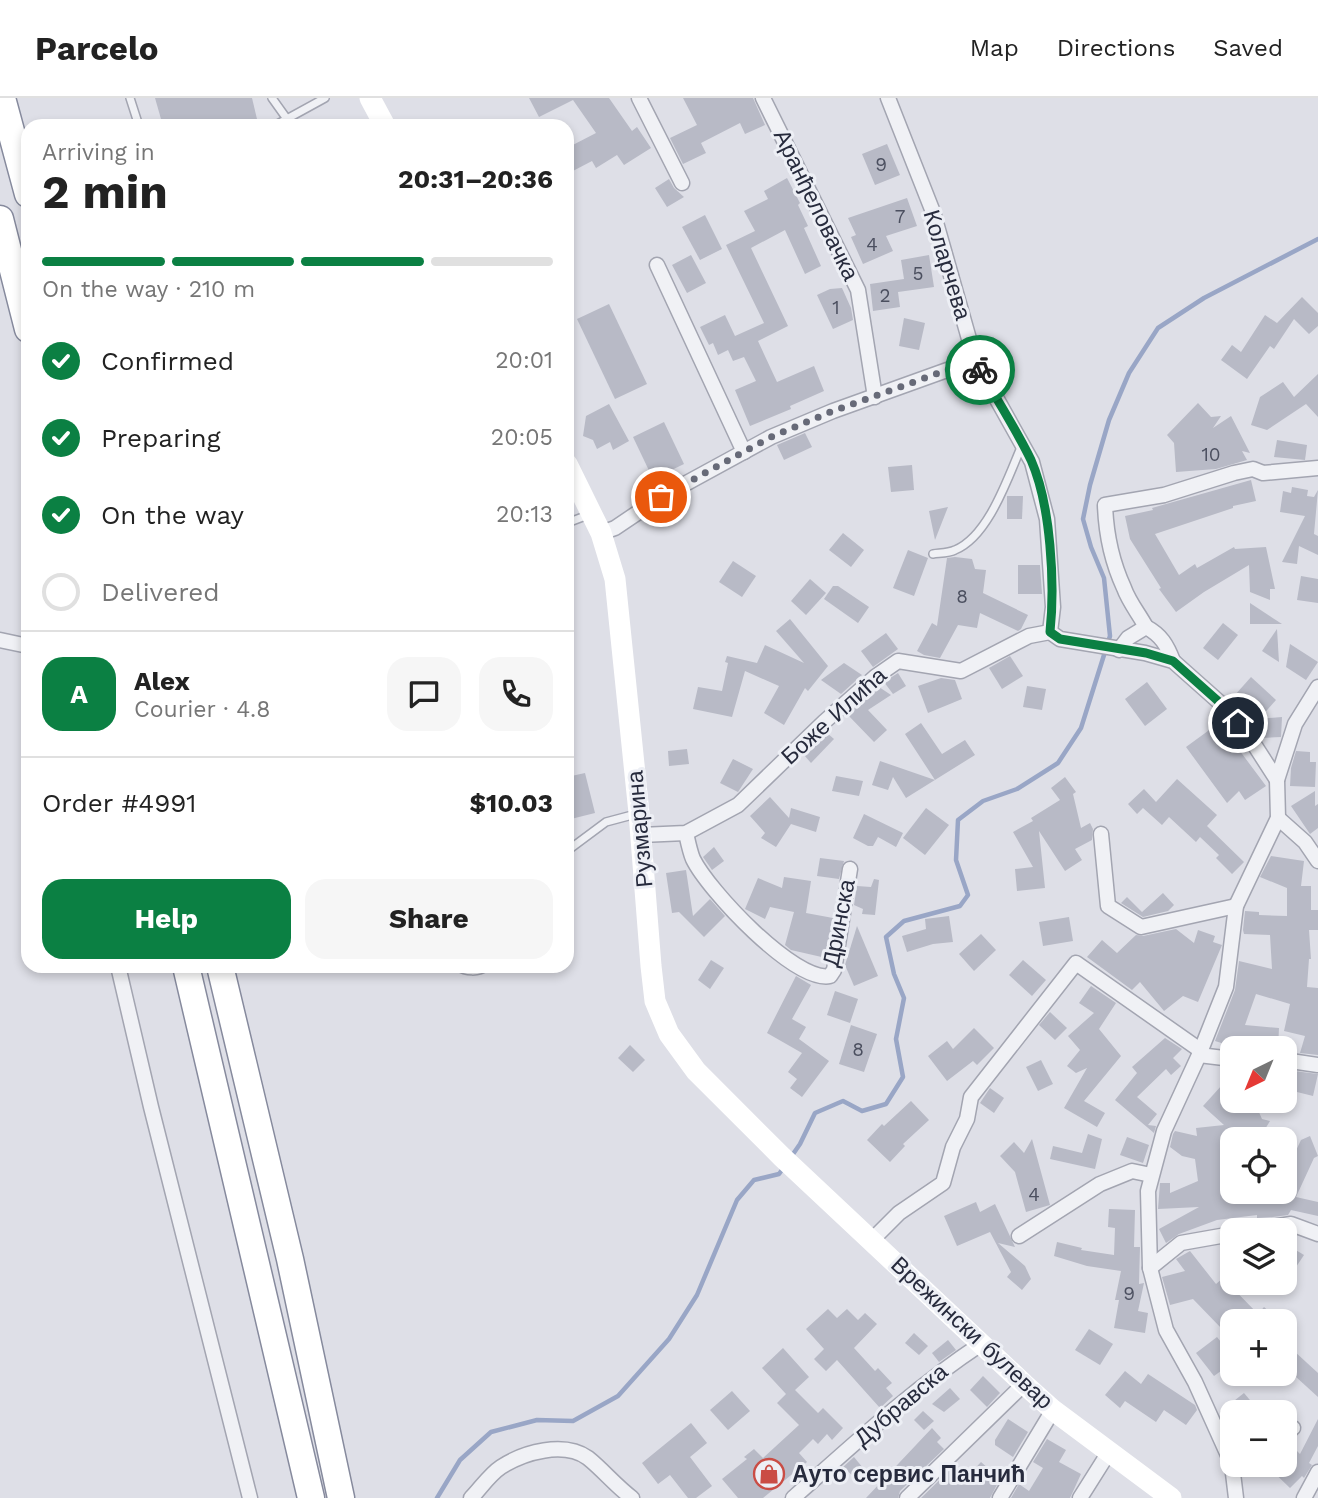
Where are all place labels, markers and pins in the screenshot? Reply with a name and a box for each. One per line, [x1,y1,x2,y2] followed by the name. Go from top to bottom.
[631,467,691,527] pin
[1208,693,1268,753] pin
[752,1457,786,1491] shop icon: Ауто сервис Панчић
[792,1461,1025,1488] place label: Ауто сервис Панчић

